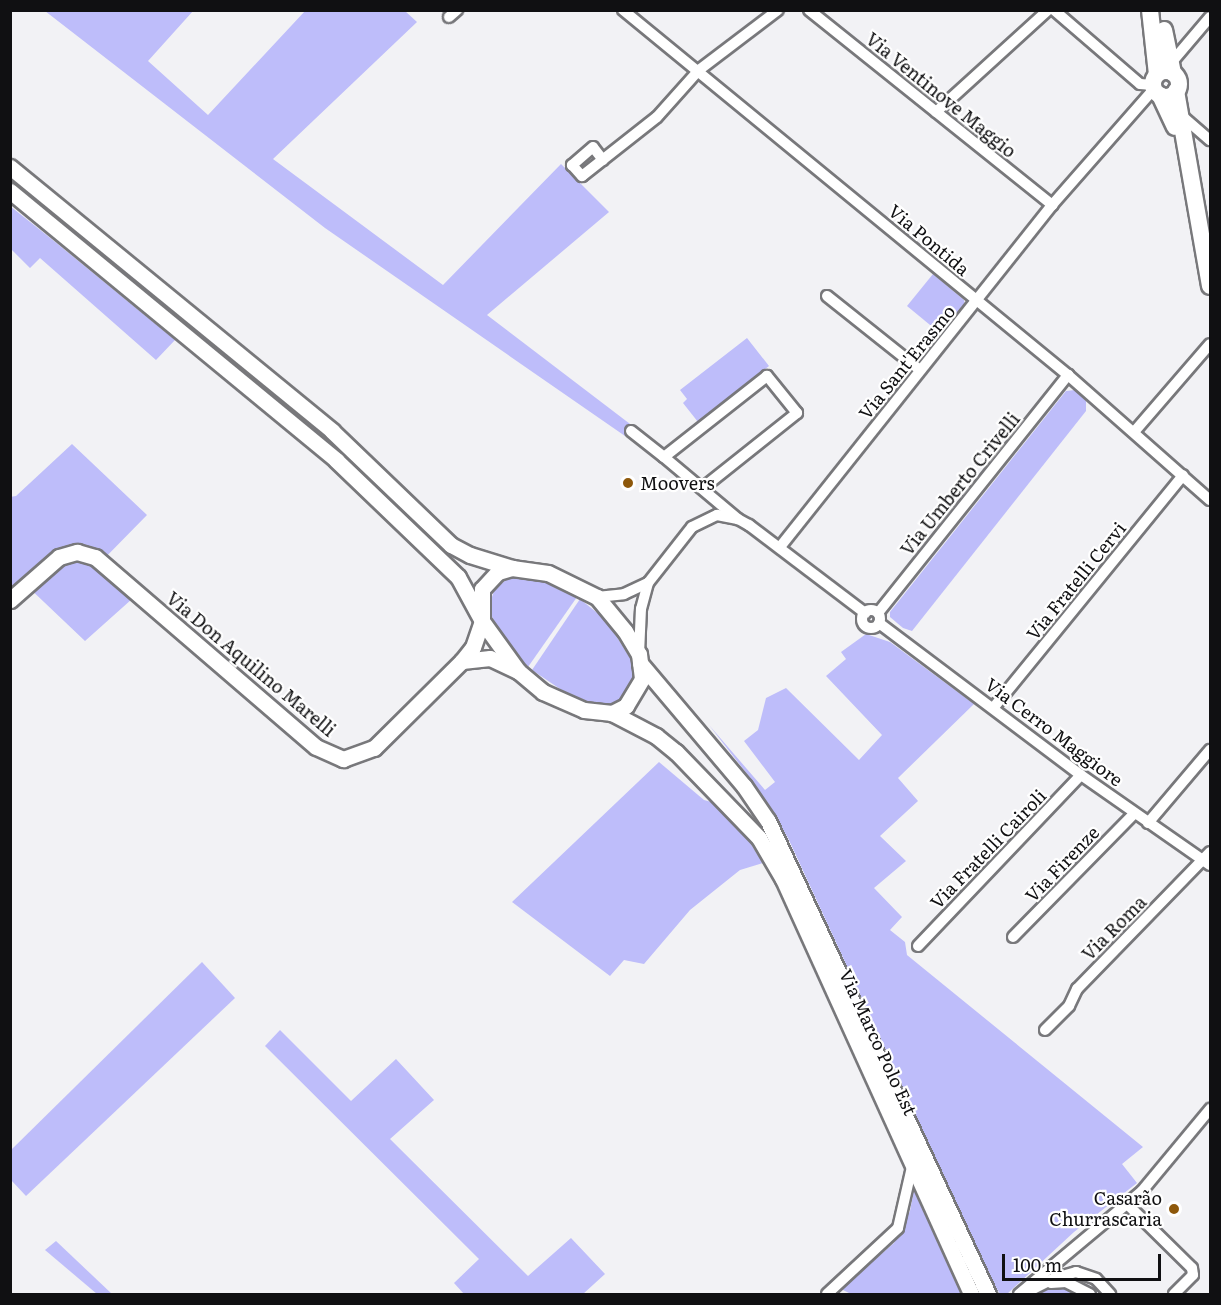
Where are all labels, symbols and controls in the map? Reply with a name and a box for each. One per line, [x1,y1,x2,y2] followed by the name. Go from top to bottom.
[862,28,1020,162] street label: Via Ventinove Maggio
[884,200,974,280] street label: Via Pontida
[854,300,960,424] street label: Via Sant'Erasmo
[896,408,1024,560] street label: Via Umberto Crivelli
[640,472,715,494] place label: Moovers
[621,476,635,490] marker: Moovers
[1022,518,1130,644] street label: Via Fratelli Cervi
[162,587,340,741] street label: Via Don Aquilino Marelli
[981,673,1127,791] street label: Via Cerro Maggiore
[926,785,1050,913] street label: Via Fratelli Cairoli
[1021,822,1103,906] street label: Via Firenze
[1077,891,1151,965] street label: Via Roma
[835,966,921,1118] street label: Via Marco Polo Est
[1049,1188,1162,1230] place label: Casarão Churrascaria
[1167,1202,1181,1216] marker: Casarão Churrascaria
[1005,1242,1164,1280] scale bar
[1013,1251,1062,1278] text: 100 m

